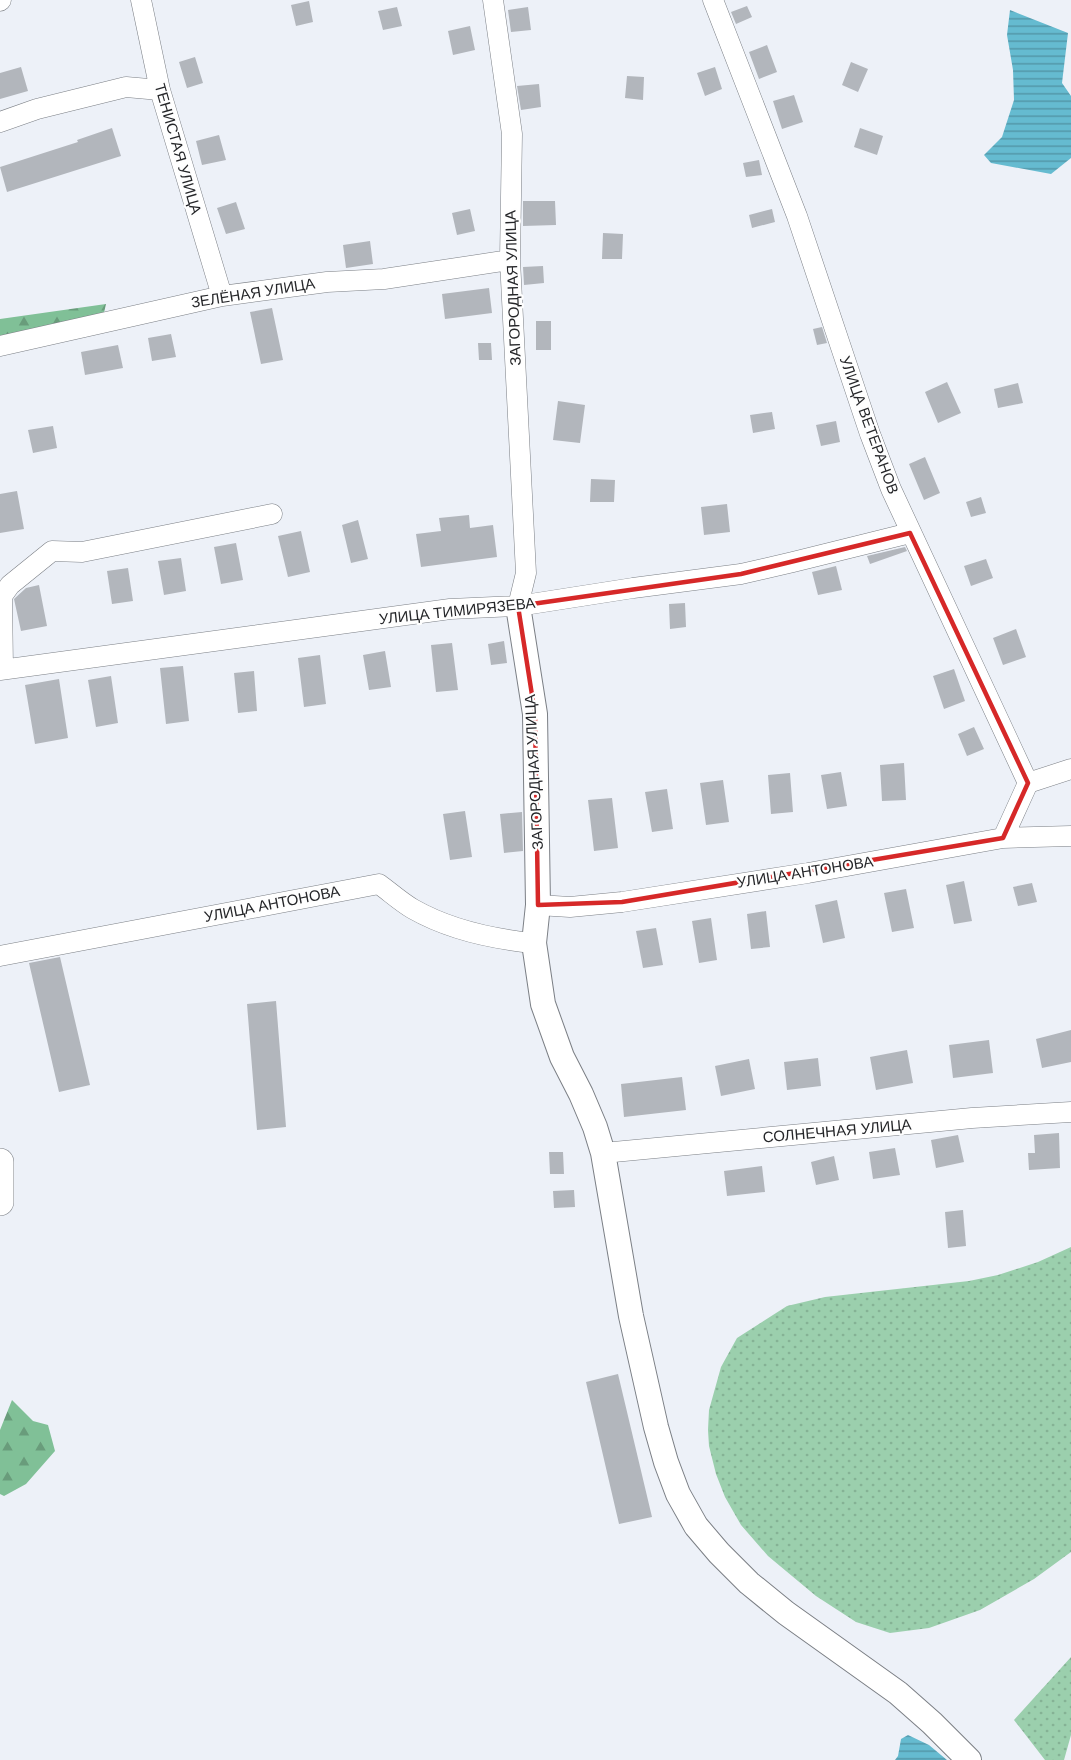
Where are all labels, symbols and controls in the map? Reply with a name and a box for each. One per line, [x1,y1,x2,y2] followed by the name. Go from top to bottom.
[150,81,206,217] street label: ТЕНИСТАЯ УЛИЦА
[500,210,526,366] street label: ЗАГОРОДНАЯ УЛИЦА
[190,273,316,313] street label: ЗЕЛЁНАЯ УЛИЦА
[835,353,903,497] street label: УЛИЦА ВЕТЕРАНОВ
[378,593,536,629] street label: УЛИЦА ТИМИРЯЗЕВА
[520,694,548,850] street label: ЗАГОРОДНАЯ УЛИЦА
[735,851,875,893] street label: УЛИЦА АНТОНОВА
[202,881,342,927] street label: УЛИЦА АНТОНОВА
[762,1115,912,1147] street label: СОЛНЕЧНАЯ УЛИЦА

